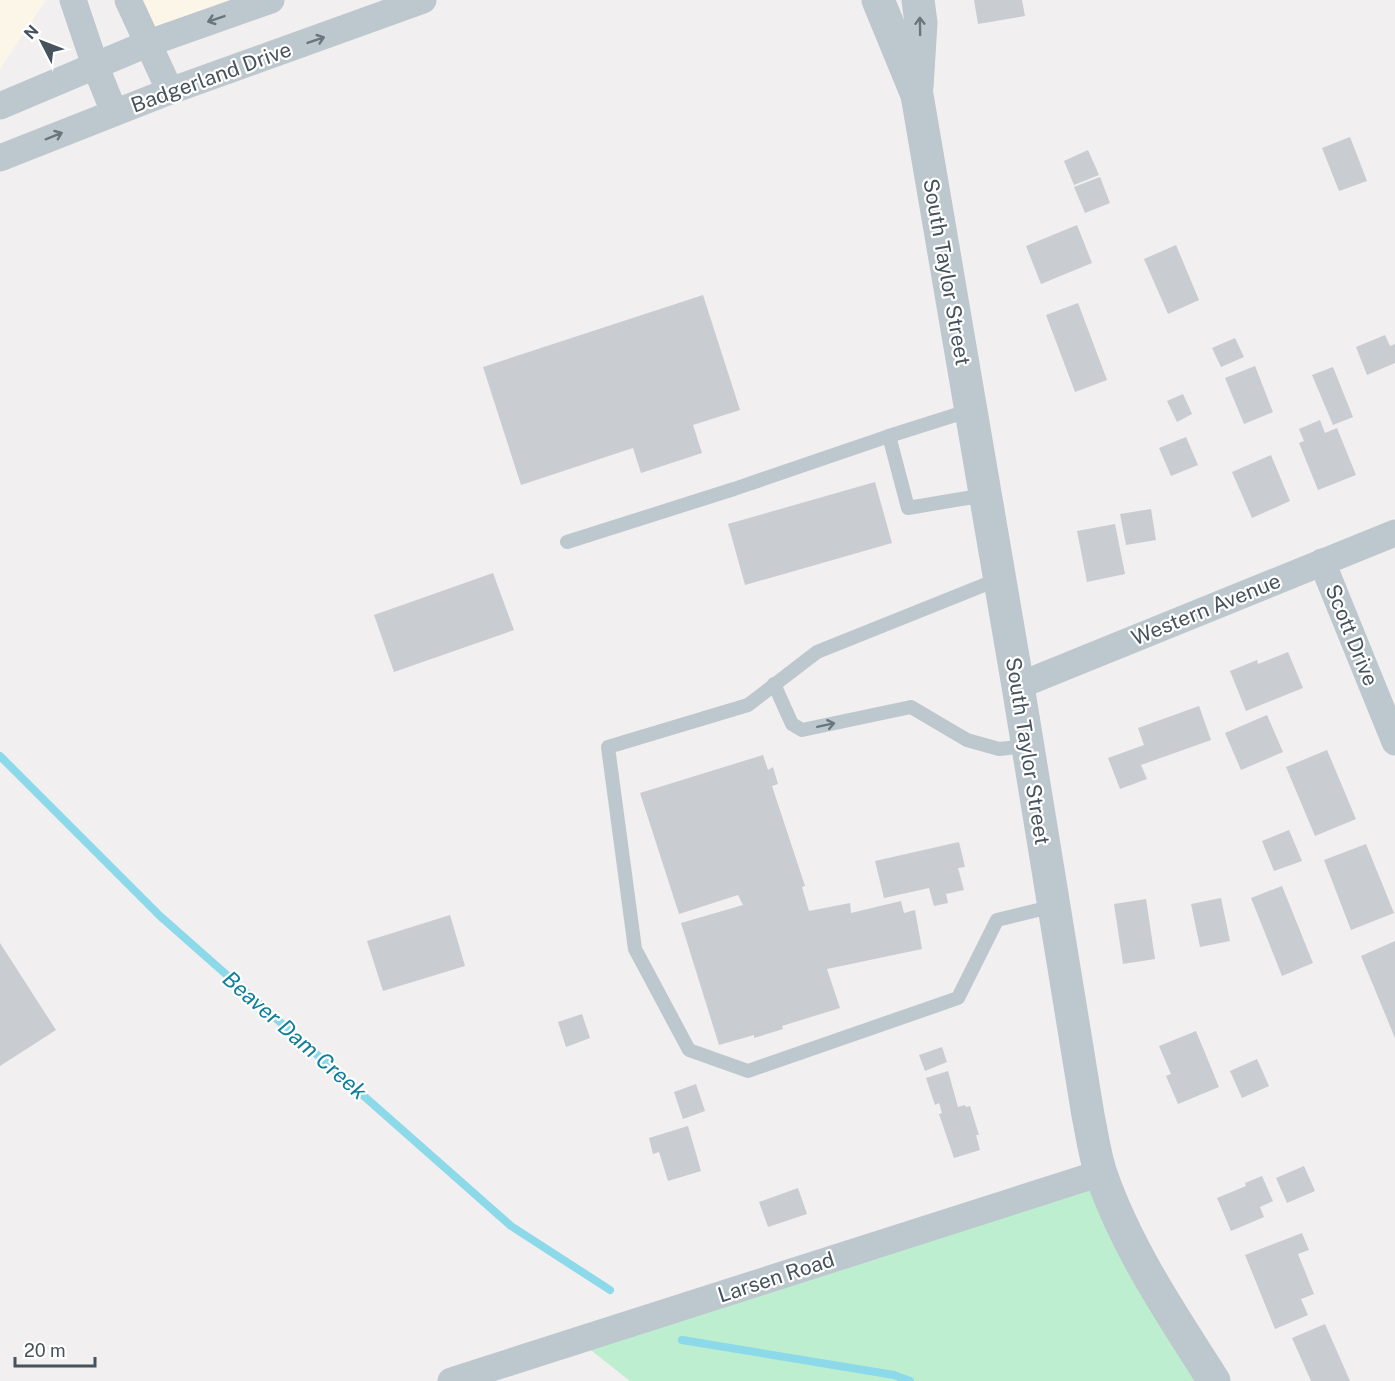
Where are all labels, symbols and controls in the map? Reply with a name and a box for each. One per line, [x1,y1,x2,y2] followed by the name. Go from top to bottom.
[12,12,72,72] north arrow
[207,15,226,26] one-way arrow
[915,17,926,37] one-way arrow
[20,21,42,43] text: N
[306,33,325,44] one-way arrow
[127,36,295,118] street label: Badgerland Drive
[45,130,63,141] one-way arrow
[918,176,976,368] street label: South Taylor Street
[1128,568,1284,650] street label: Western Avenue
[1320,581,1384,689] street label: Scott Drive
[1001,655,1055,847] street label: South Taylor Street
[817,718,836,730] one-way arrow
[218,965,372,1105] water label: Beaver Dam Creek
[715,1246,837,1308] street label: Larsen Road
[15,1330,94,1368] scale bar
[24,1340,66,1361] text: 20 m

